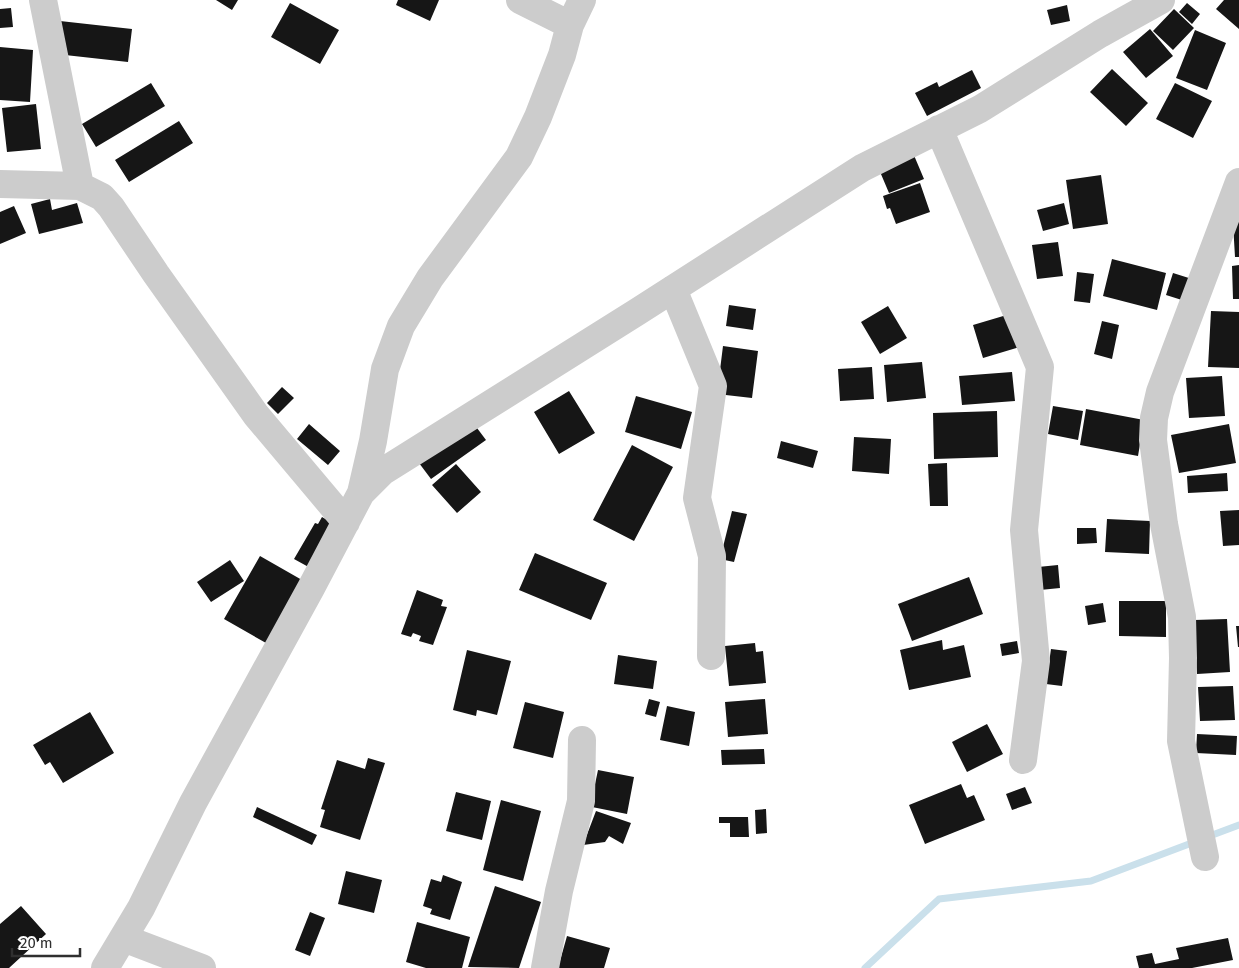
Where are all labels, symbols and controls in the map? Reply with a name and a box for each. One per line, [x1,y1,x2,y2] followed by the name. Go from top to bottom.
[12,926,80,958] scale bar
[20,934,53,952] text: 20 m

